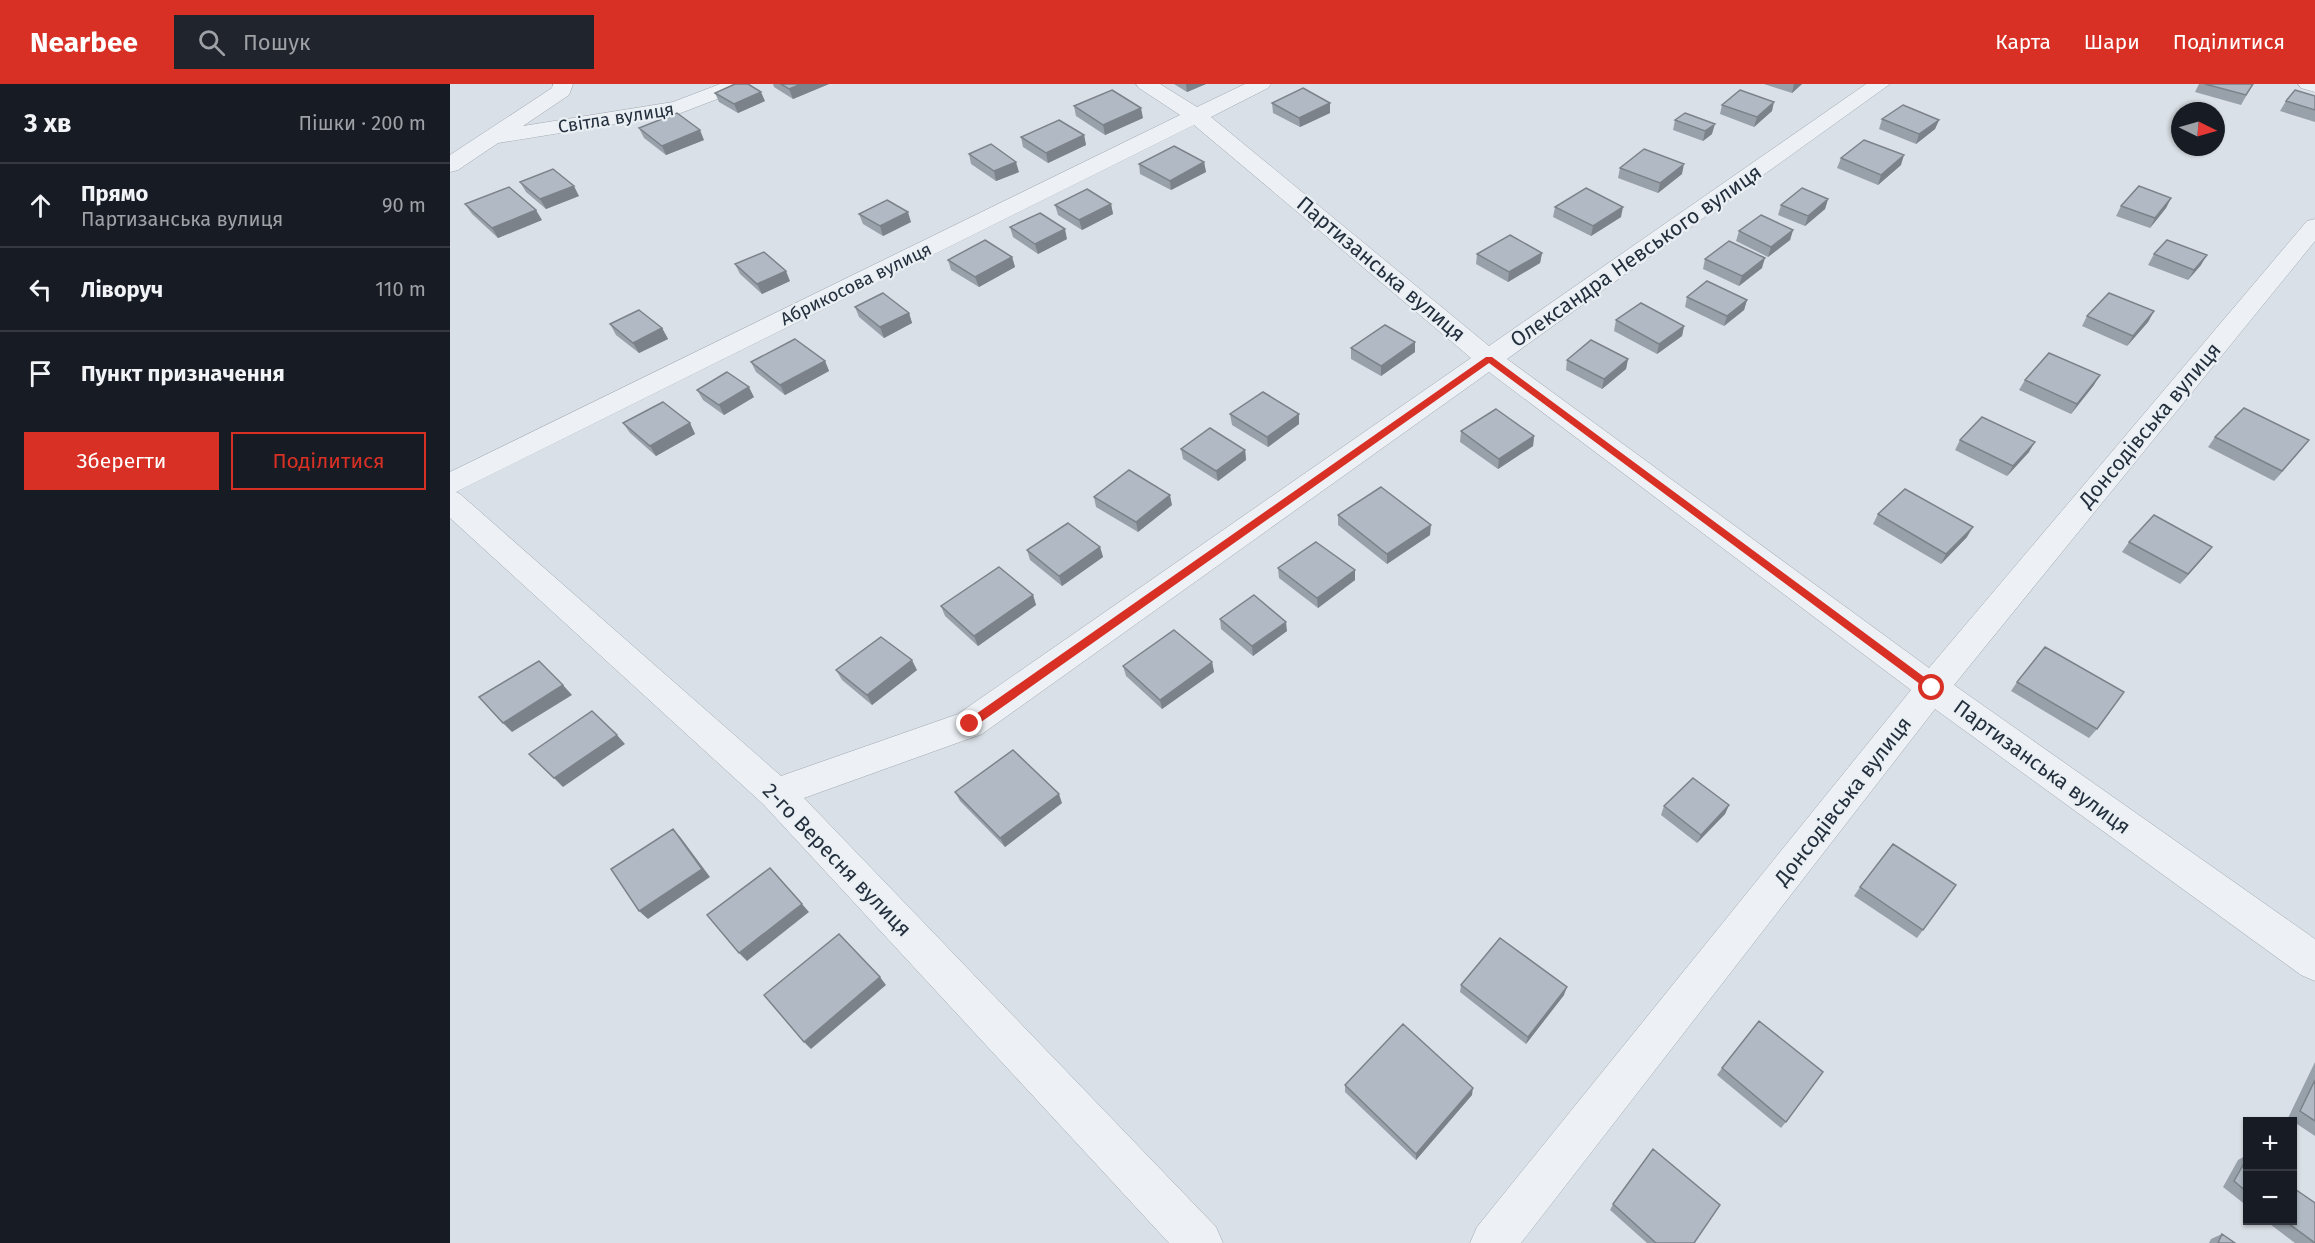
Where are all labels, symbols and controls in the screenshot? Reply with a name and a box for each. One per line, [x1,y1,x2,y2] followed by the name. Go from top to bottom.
[174,15,594,69] search box
[30,26,138,59] text: Nearbee
[195,26,228,59] icon: search
[243,29,310,56] text: Пошук
[1995,29,2051,55] text: Карта
[2084,29,2140,55] text: Шари
[2173,29,2285,55] text: Поділитися
[556,98,676,138] street label: Світла вулиця
[2171,102,2225,156] north arrow
[24,108,71,139] text: 3 хв
[299,111,426,135] text: Пішки · 200 m
[1505,159,1767,353] street label: Олександра Невського вулиця
[81,180,148,207] text: Прямо
[24,189,57,222] icon: ahead
[1291,191,1471,347] street label: Партизанська вулиця
[382,193,426,217] text: 90 m
[81,207,283,231] text: Партизанська вулиця
[777,238,935,330] street label: Абрикосова вулиця
[24,273,57,306] icon: left
[81,276,163,303] text: Ліворуч
[375,277,426,301] text: 110 m
[2073,337,2227,514] street label: Донсодівська вулиця
[24,357,57,390] icon: arrive
[81,360,285,387] text: Пункт призначення
[24,432,219,490] button: Зберегти
[231,432,426,490] button: Поділитися
[1918,674,1944,700] route start
[1948,694,2136,840] street label: Партизанська вулиця
[956,710,982,736] route end
[1768,711,1917,891] street label: Донсодівська вулиця
[757,778,917,942] street label: 2-го Вересня вулиця
[2243,1117,2297,1225] map controls
[2243,1117,2297,1171] button: +
[2243,1171,2297,1225] button: −

